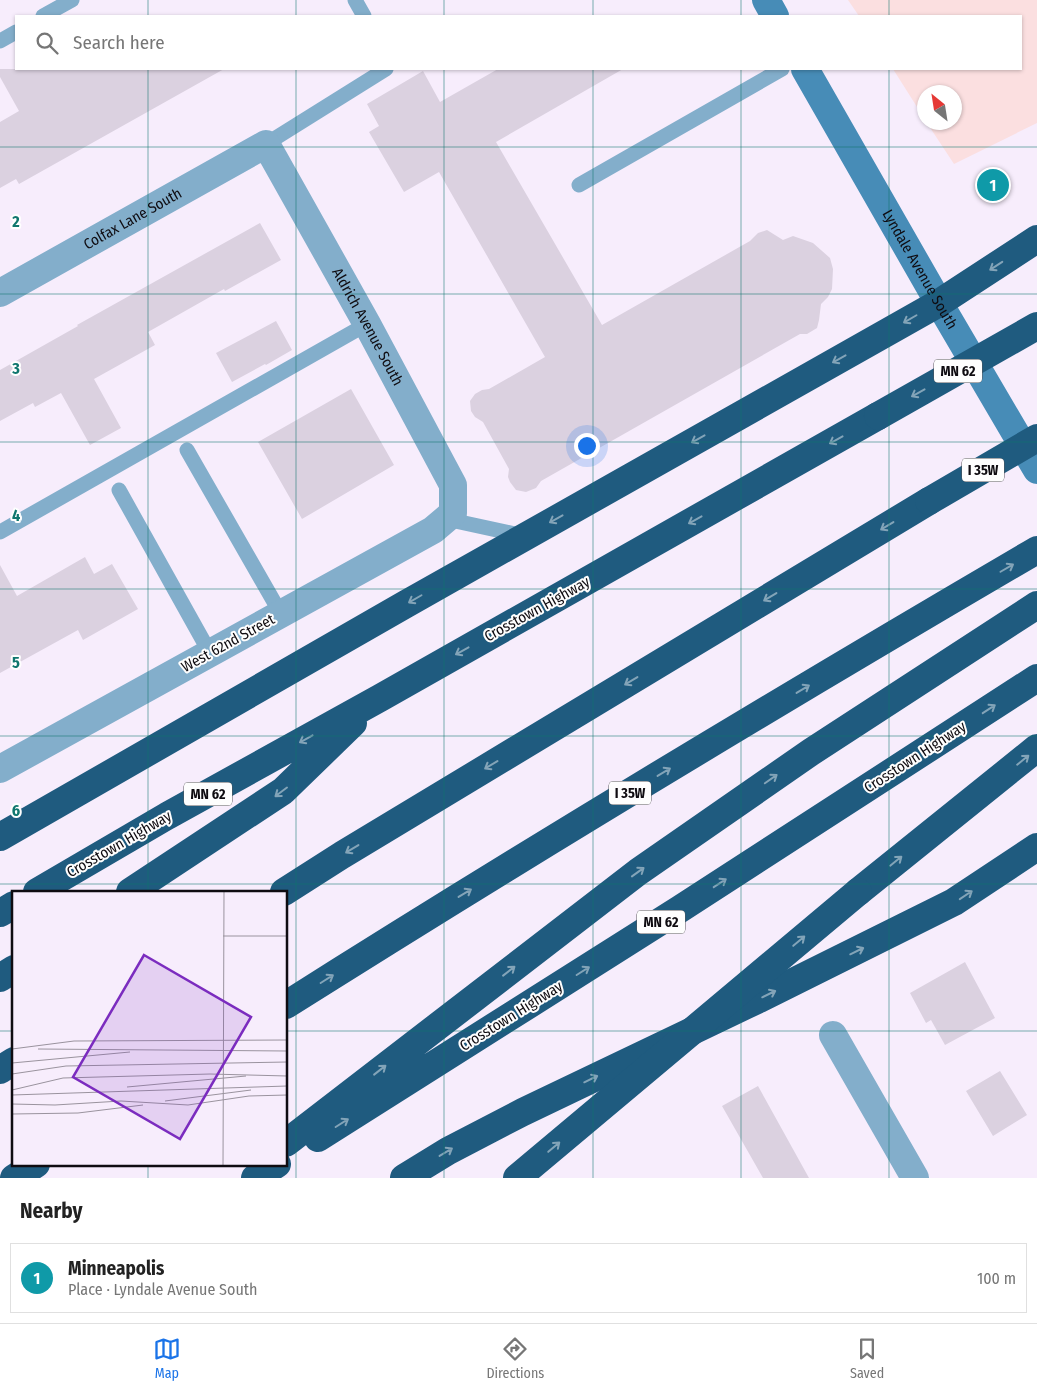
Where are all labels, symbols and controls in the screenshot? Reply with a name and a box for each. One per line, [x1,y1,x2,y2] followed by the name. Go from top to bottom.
[15,15,1022,70] search box
[33,29,61,57] icon: search
[73,31,165,54] text: Search here
[917,85,962,130] north arrow
[977,166,1009,204] pin: 1
[80,184,185,253] street label: Colfax Lane South
[878,206,961,332] street label: Lyndale Avenue South
[11,212,20,231] text: 2
[990,261,1004,271] one-way arrow
[328,265,407,389] street label: Aldrich Avenue South
[903,314,918,324] one-way arrow
[833,355,847,365] one-way arrow
[11,359,20,378] text: 3
[934,360,982,382] road number: MN 62
[911,388,926,398] one-way arrow
[574,433,600,459] your location
[691,435,705,445] one-way arrow
[829,435,844,445] one-way arrow
[962,458,1004,482] road number: I 35W
[12,506,20,525] text: 4
[550,515,564,525] one-way arrow
[688,515,702,525] one-way arrow
[880,522,894,532] one-way arrow
[1000,562,1014,572] one-way arrow
[481,572,593,645] street label: Crosstown Highway
[763,592,777,602] one-way arrow
[408,595,423,605] one-way arrow
[178,610,278,676] street label: West 62nd Street
[455,647,469,657] one-way arrow
[12,653,20,672] text: 5
[624,676,638,686] one-way arrow
[796,683,810,693] one-way arrow
[981,704,995,714] one-way arrow
[861,717,970,797] street label: Crosstown Highway
[300,734,314,744] one-way arrow
[1016,754,1029,765] one-way arrow
[485,761,499,771] one-way arrow
[656,767,670,777] one-way arrow
[764,774,778,784] one-way arrow
[609,781,651,804] road number: I 35W
[184,782,232,806] road number: MN 62
[274,787,288,797] one-way arrow
[12,801,20,820] text: 6
[63,807,175,881] street label: Crosstown Highway
[346,845,360,855] one-way arrow
[889,856,902,867] one-way arrow
[631,867,644,878] one-way arrow
[713,878,727,888] one-way arrow
[458,888,472,898] one-way arrow
[958,890,972,900] one-way arrow
[12,891,288,1166] inset map
[637,910,685,934] road number: MN 62
[793,935,806,947] one-way arrow
[849,946,864,955] one-way arrow
[576,965,590,975] one-way arrow
[502,966,515,977] one-way arrow
[320,974,334,984] one-way arrow
[456,977,566,1055] street label: Crosstown Highway
[761,989,776,998] one-way arrow
[373,1065,386,1076] one-way arrow
[583,1074,598,1084] one-way arrow
[335,1118,349,1128] one-way arrow
[548,1141,561,1152] one-way arrow
[438,1147,452,1157] one-way arrow
[20,1198,82,1224] text: Nearby
[68,1257,164,1280] text: Minneapolis
[34,1269,40,1288] text: 1
[977,1269,1016,1288] text: 100 m
[68,1280,257,1299] text: Place · Lyndale Avenue South
[153,1335,181,1382] tab: Map
[486,1335,544,1382] tab: Directions
[850,1335,884,1382] tab: Saved

